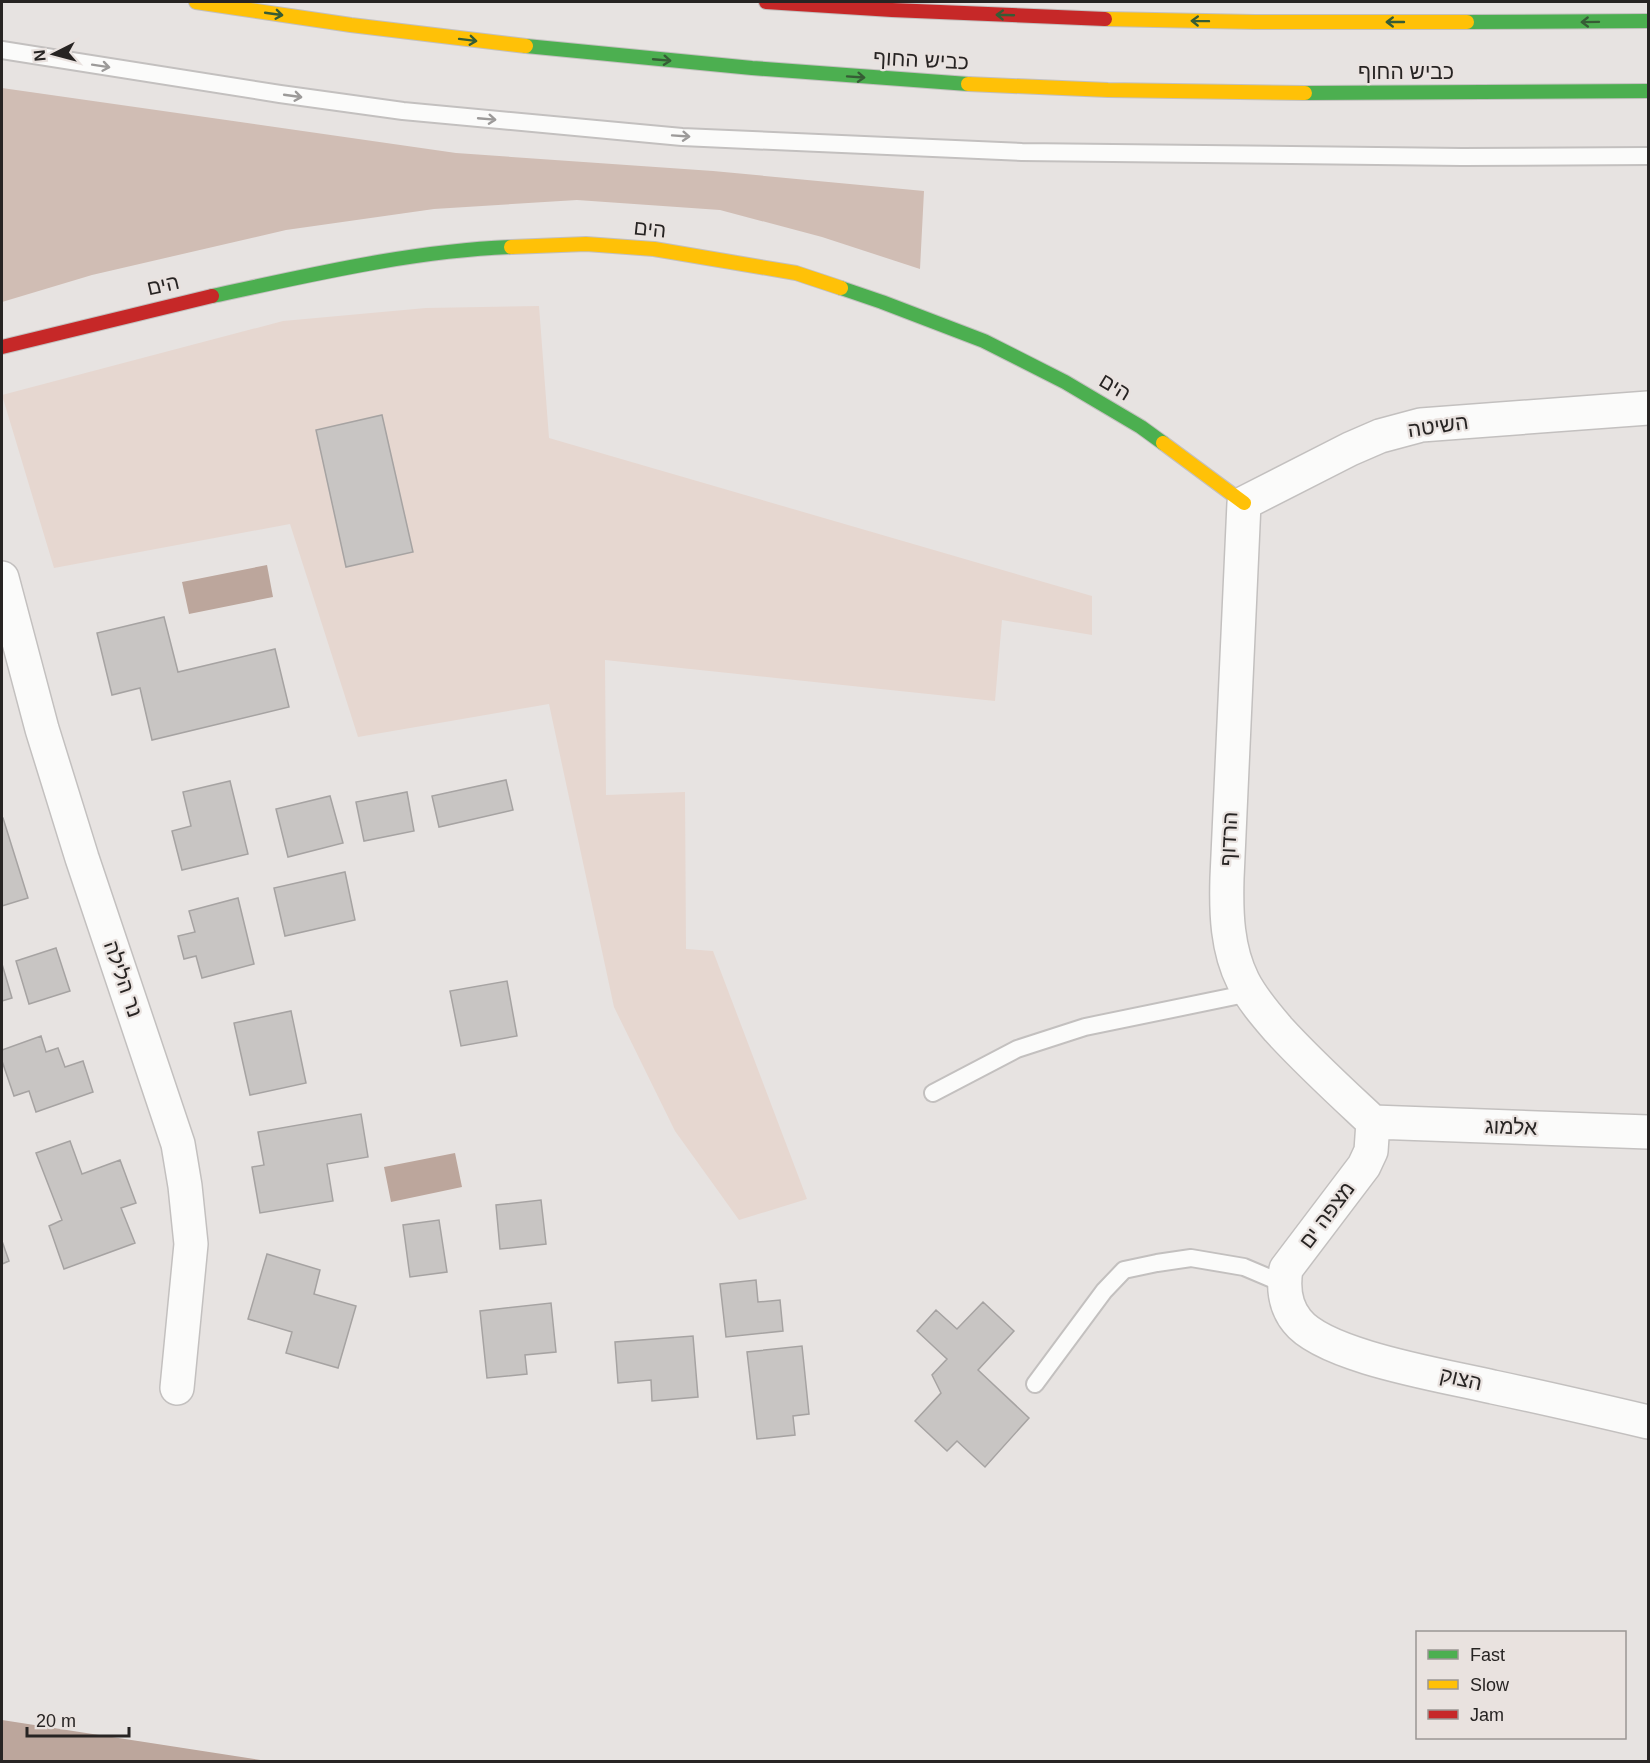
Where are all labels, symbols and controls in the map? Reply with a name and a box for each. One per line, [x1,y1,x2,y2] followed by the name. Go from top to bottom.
[264,8,284,19] one-way arrow
[996,9,1016,21] one-way arrow
[1191,15,1211,27] one-way arrow
[1386,16,1406,28] one-way arrow
[1581,16,1601,28] one-way arrow
[24,24,84,84] north arrow
[457,35,477,46] one-way arrow
[873,46,969,73] street label: כביש החוף
[31,49,49,62] text: N
[651,55,671,66] one-way arrow
[1358,60,1454,83] street label: כביש החוף
[90,61,110,72] one-way arrow
[845,71,865,82] one-way arrow
[283,90,303,101] one-way arrow
[477,114,496,125] one-way arrow
[671,131,691,142] one-way arrow
[633,215,667,242] street label: הים
[144,270,181,299] street label: הים
[1095,368,1135,405] street label: הים
[1406,410,1470,441] street label: השיטה
[1216,811,1241,867] street label: הרדוף
[100,938,147,1020] street label: נר הלילה
[1485,1114,1538,1139] street label: אלמוג
[1294,1177,1359,1252] street label: מצפה ים
[1438,1363,1484,1395] street label: הצוק
[1416,1631,1626,1739] legend
[1470,1645,1505,1665] text: Fast
[1470,1675,1510,1695] text: Slow
[27,1700,129,1738] scale bar
[1470,1705,1504,1725] text: Jam
[36,1711,76,1731] text: 20 m

